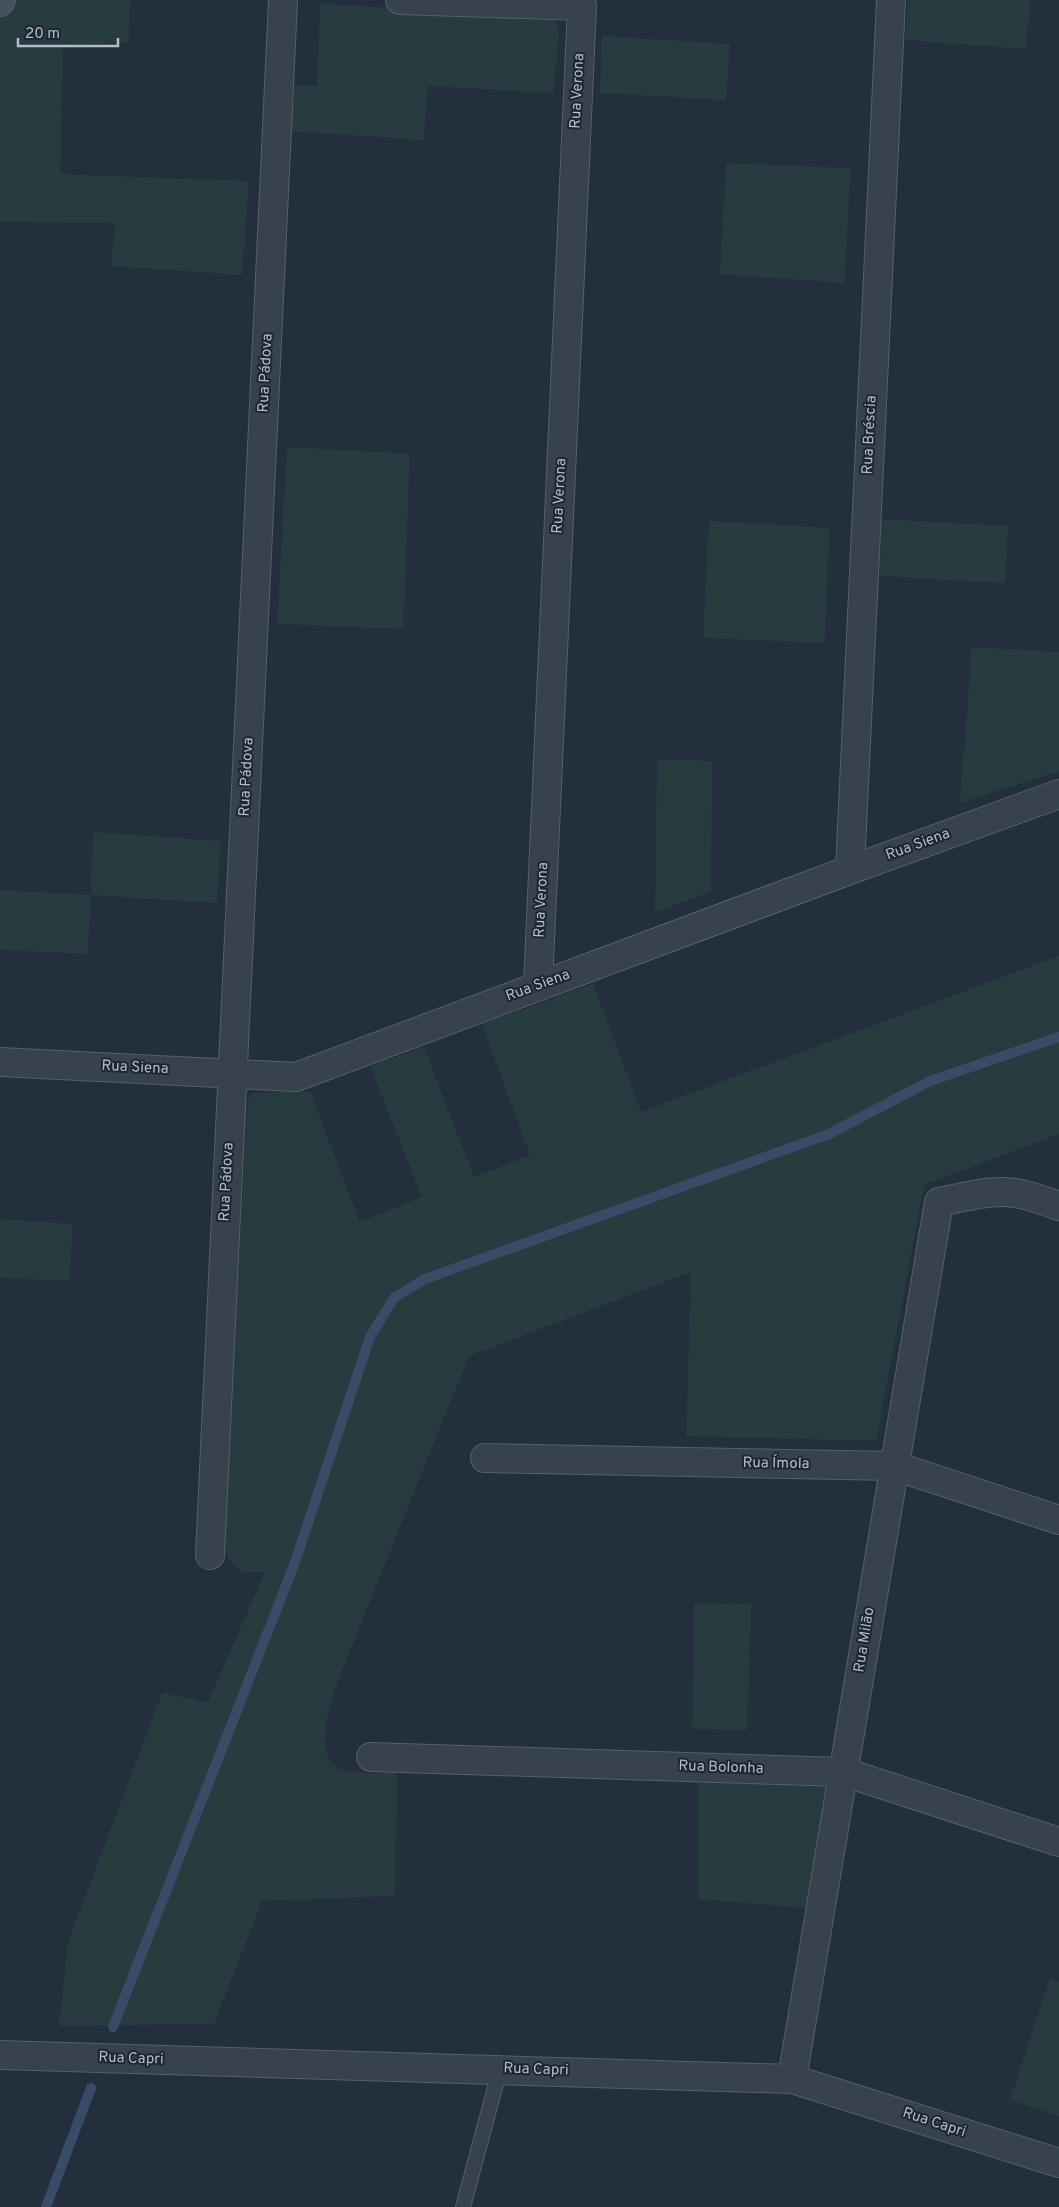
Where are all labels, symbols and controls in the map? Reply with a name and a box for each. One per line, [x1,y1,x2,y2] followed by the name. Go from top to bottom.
[18,15,118,47] scale bar
[25,25,60,44] text: 20 m
[567,53,589,129] street label: Rua Verona
[254,333,278,413] street label: Rua Pádova
[858,395,882,475] street label: Rua Bréscia
[549,458,571,534] street label: Rua Verona
[235,737,259,817] street label: Rua Pádova
[883,825,953,865] street label: Rua Siena
[531,862,553,938] street label: Rua Verona
[503,966,573,1006] street label: Rua Siena
[101,1057,169,1079] street label: Rua Siena
[215,1142,239,1222] street label: Rua Pádova
[742,1453,810,1474] street label: Rua Ímola
[850,1606,880,1674] street label: Rua Milão
[678,1757,764,1779] street label: Rua Bolonha
[98,2048,164,2070] street label: Rua Capri
[503,2059,569,2081] street label: Rua Capri
[900,2104,968,2142] street label: Rua Capri

